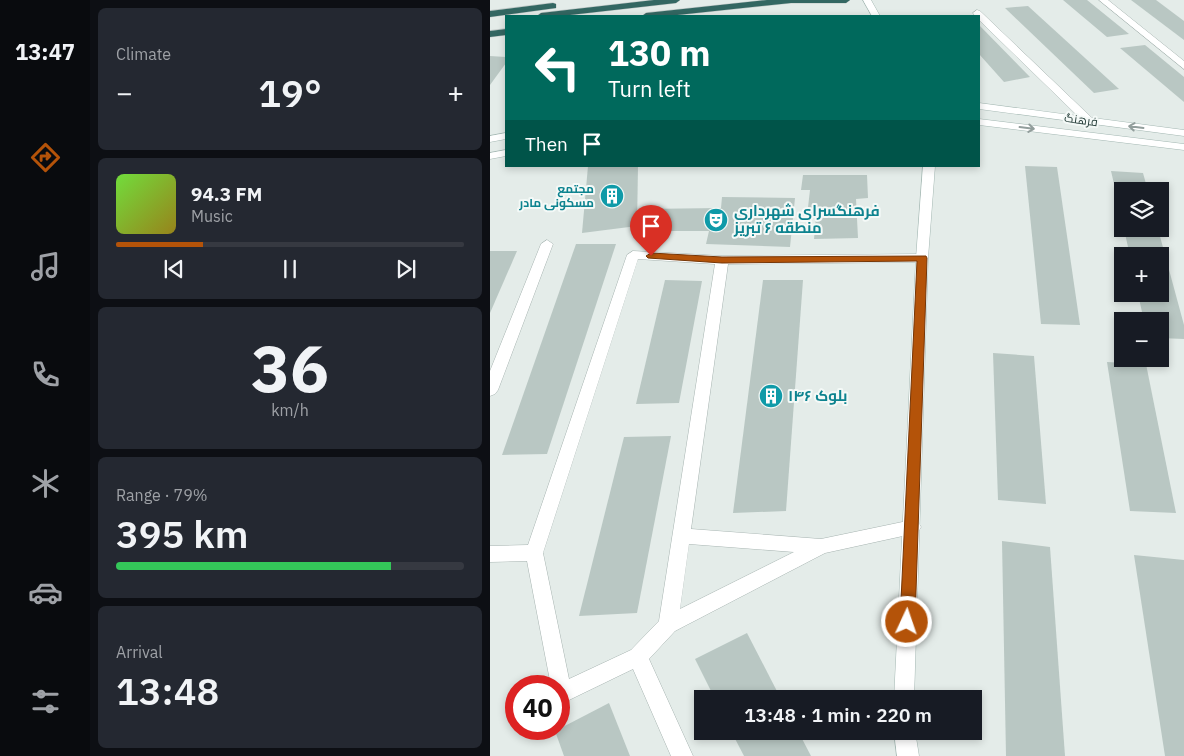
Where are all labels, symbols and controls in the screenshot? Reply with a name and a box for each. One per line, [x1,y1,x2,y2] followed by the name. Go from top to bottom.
[608,30,711,76] text: 130 m
[525,35,590,100] icon: left
[15,37,75,66] text: 13:47
[116,44,171,64] text: Climate
[258,68,322,117] text: 19°
[116,74,133,111] text: −
[447,74,464,111] text: +
[608,74,691,103] text: Turn left
[1063,110,1099,129] street label: فرهنگ
[1128,122,1144,132] one-way arrow
[1019,123,1035,133] one-way arrow
[578,130,606,158] icon: arrive
[525,132,568,156] text: Then
[28,140,63,175] icon: directions
[518,181,594,211] place label: مجتمع مسکونی مادر
[191,182,262,206] text: 94.3 FM
[1114,182,1169,367] map controls
[1114,182,1169,237] button: layers
[599,183,625,209] building icon: مجتمع مسکونی مادر
[733,201,880,237] place label: فرهنگسرای شهرداری منطقه ۶ تبریز
[630,205,672,256] pin
[191,206,233,226] text: Music
[703,207,729,233] theatre icon: فرهنگسرای شهرداری منطقه ۶ تبریز
[637,212,665,240] icon: arrive
[1114,247,1169,302] button: +
[28,249,63,284] icon: music
[160,255,188,283] icon: previous
[276,255,304,283] icon: pause
[392,255,420,283] icon: next
[1114,312,1169,367] button: −
[251,325,329,410] text: 36
[28,357,63,392] icon: phone
[758,383,784,409] building icon: بلوک ۱۴۶
[788,386,847,405] place label: بلوک ۱۴۶
[271,400,309,420] text: km/h
[28,466,63,501] icon: climate
[116,485,208,505] text: Range · 79%
[116,509,248,558] text: 395 km
[28,575,63,610] icon: car
[880,595,932,647] position arrow
[116,642,163,662] text: Arrival
[116,666,219,715] text: 13:48
[505,675,570,740] speed limit sign: 40
[28,684,63,719] icon: filters
[744,703,932,727] text: 13:48 · 1 min · 220 m

